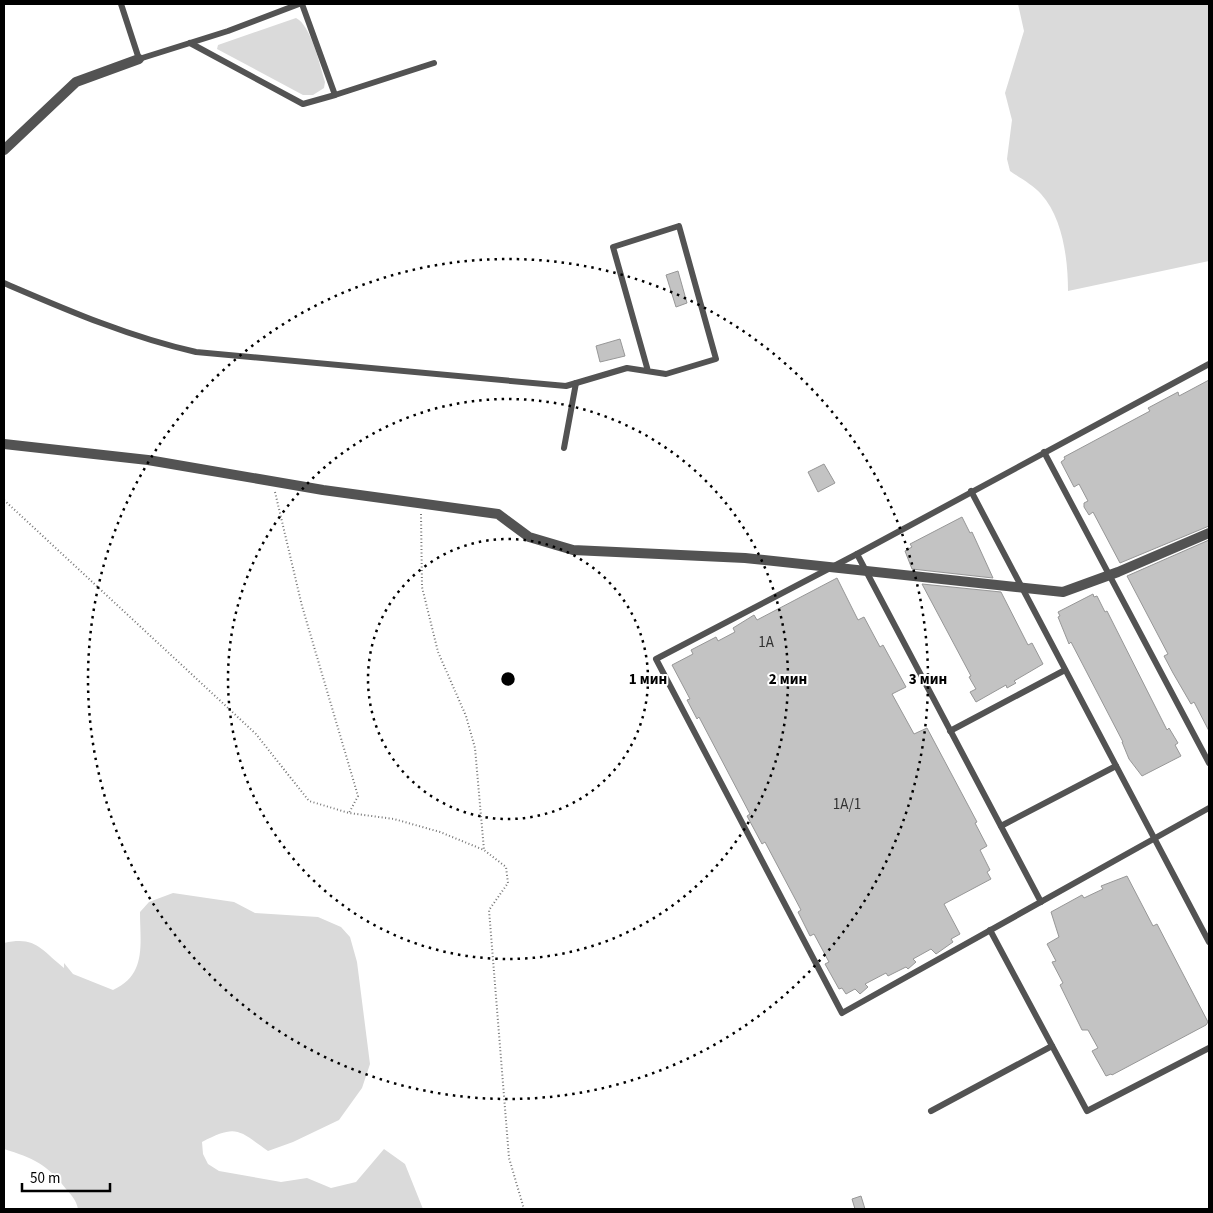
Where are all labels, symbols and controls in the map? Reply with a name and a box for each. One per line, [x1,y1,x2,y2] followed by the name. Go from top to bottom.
[758,632,775,653] house number: 1А
[629,669,667,690] text: 1 мин
[769,669,807,690] text: 2 мин
[909,669,947,690] text: 3 мин
[499,670,517,688] centre of rings
[833,794,861,815] house number: 1А/1
[22,1160,110,1192] scale bar
[30,1168,60,1189] text: 50 m

